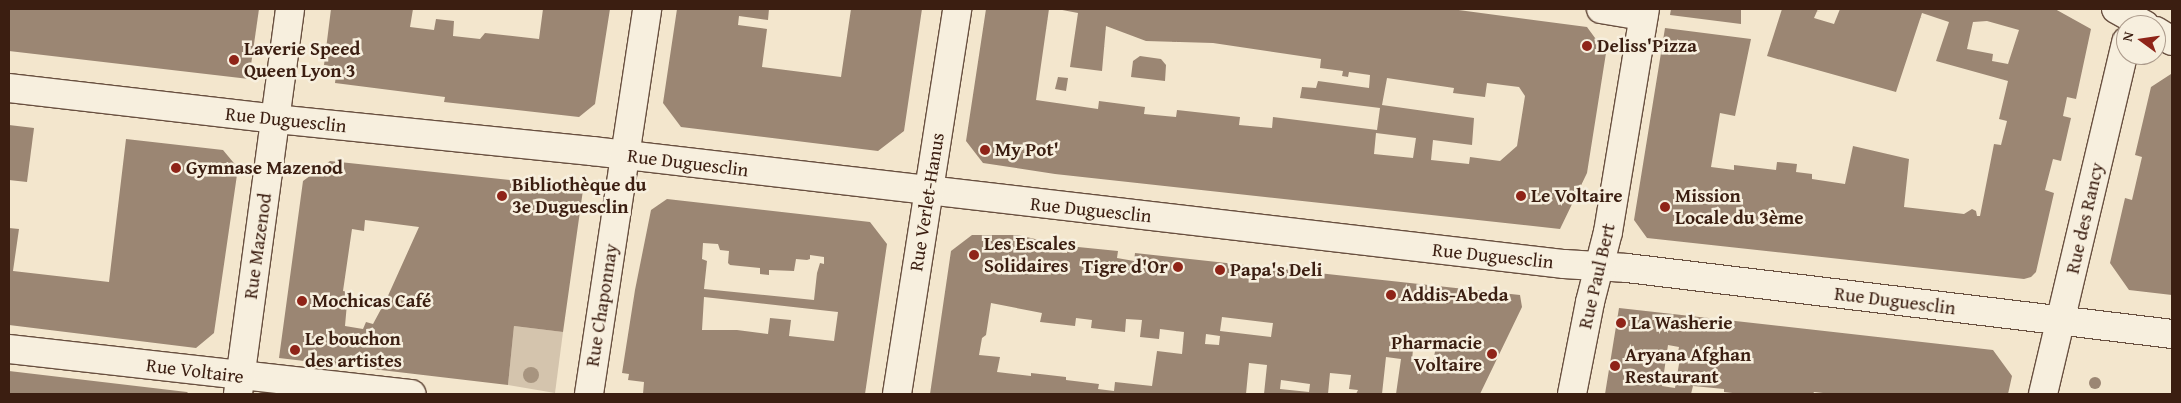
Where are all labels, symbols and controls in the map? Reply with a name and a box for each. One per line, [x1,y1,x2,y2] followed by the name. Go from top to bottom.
[2116,15,2166,65] north arrow
[2117,30,2138,44] text: N
[1597,35,1697,57] place label: Deliss'Pizza
[244,38,360,82] place label: Laverie Speed Queen Lyon 3
[1581,40,1593,52] marker: Deliss'Pizza
[228,54,240,66] marker: Laverie Speed Queen Lyon 3
[224,102,348,138] street label: Rue Duguesclin
[905,131,949,273] street label: Rue Verlet-Hanus
[995,139,1059,161] place label: My Pot'
[626,144,750,182] street label: Rue Duguesclin
[979,144,991,156] marker: My Pot'
[186,157,343,179] place label: Gymnase Mazenod
[2061,160,2109,276] street label: Rue des Rancy
[170,162,182,174] marker: Gymnase Mazenod
[512,174,647,218] place label: Bibliothèque du 3e Duguesclin
[1531,185,1623,207] place label: Le Voltaire
[1675,185,1804,229] place label: Mission Locale du 3ème
[496,190,508,202] marker: Bibliothèque du 3e Duguesclin
[1515,190,1527,202] marker: Le Voltaire
[239,192,277,300] street label: Rue Mazenod
[1029,192,1153,228] street label: Rue Duguesclin
[1659,201,1671,213] marker: Mission Locale du 3ème
[1574,221,1620,331] street label: Rue Paul Bert
[984,233,1076,277] place label: Les Escales Solidaires
[1431,238,1555,274] street label: Rue Duguesclin
[581,242,623,368] street label: Rue Chaponnay
[968,249,980,261] marker: Les Escales Solidaires
[1082,256,1168,278] place label: Tigre d'Or
[1230,259,1322,281] place label: Papa's Deli
[1172,261,1184,273] marker: Tigre d'Or
[1214,264,1226,276] marker: Papa's Deli
[1833,282,1957,320] street label: Rue Duguesclin
[1401,284,1508,306] place label: Addis-Abeda
[1385,289,1397,301] marker: Addis-Abeda
[312,290,431,312] place label: Mochicas Café
[296,295,308,307] marker: Mochicas Café
[1631,312,1733,334] place label: La Washerie
[1615,317,1627,329] marker: La Washerie
[305,328,402,372] place label: Le bouchon des artistes
[1391,332,1482,376] place label: Pharmacie Voltaire
[289,344,301,356] marker: Le bouchon des artistes
[1625,344,1751,388] place label: Aryana Afghan Restaurant
[1486,348,1498,360] marker: Pharmacie Voltaire
[145,354,245,388] street label: Rue Voltaire
[1609,360,1621,372] marker: Aryana Afghan Restaurant

